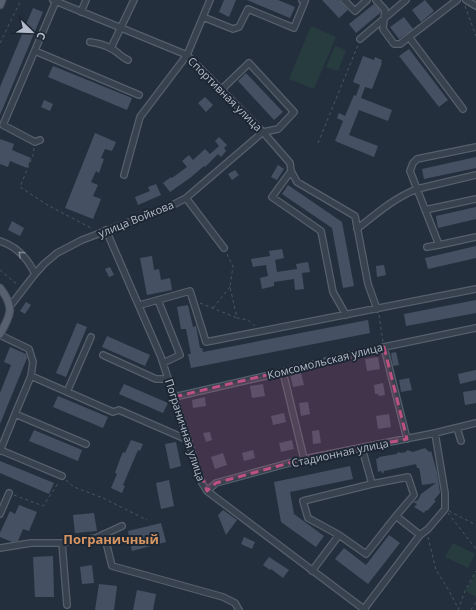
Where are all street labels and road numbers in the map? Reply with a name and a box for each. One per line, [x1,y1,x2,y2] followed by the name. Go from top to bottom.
[185,53,266,134] street label: Спортивная улица
[96,197,176,240] street label: улица Войкова
[266,339,384,382] street label: Комсомольская улица
[162,377,209,483] street label: Пограничная улица
[290,435,390,470] street label: Стадионная улица

